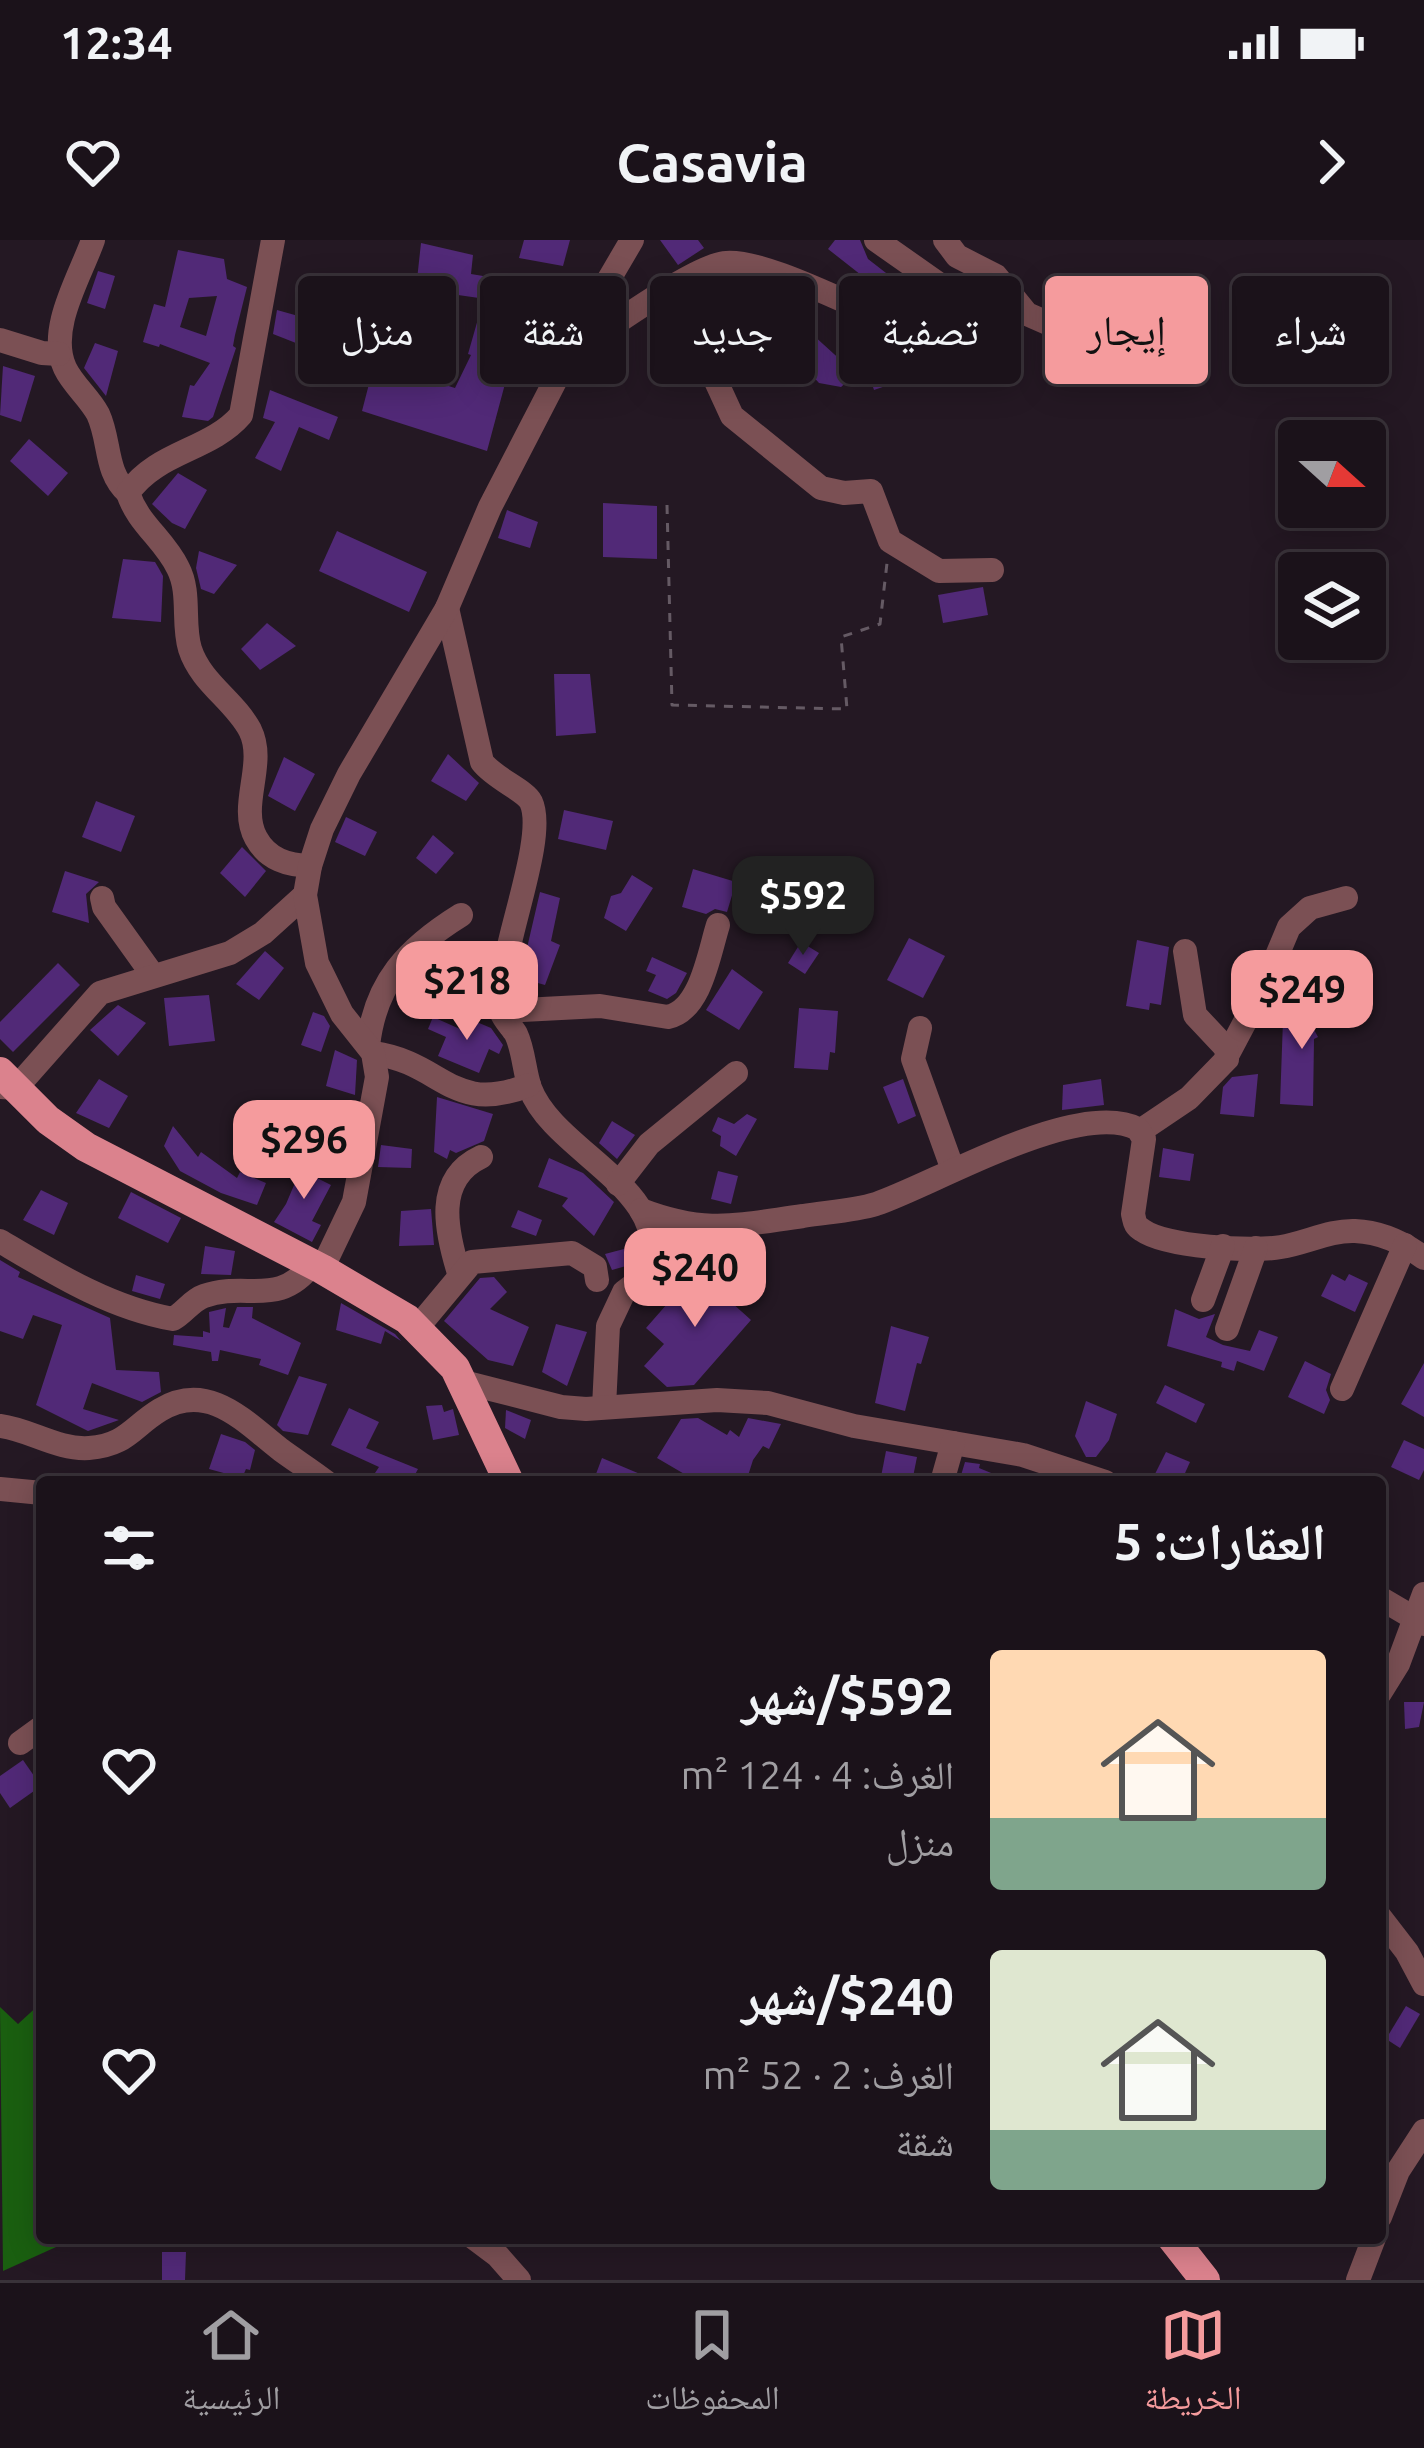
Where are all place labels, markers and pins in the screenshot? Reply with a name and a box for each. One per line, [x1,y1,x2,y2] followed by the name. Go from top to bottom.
[732,856,874,958] pin: $592
[396,941,538,1043] pin: $218
[1231,950,1373,1052] pin: $249
[233,1100,375,1202] pin: $296
[624,1228,766,1330] pin: $240

